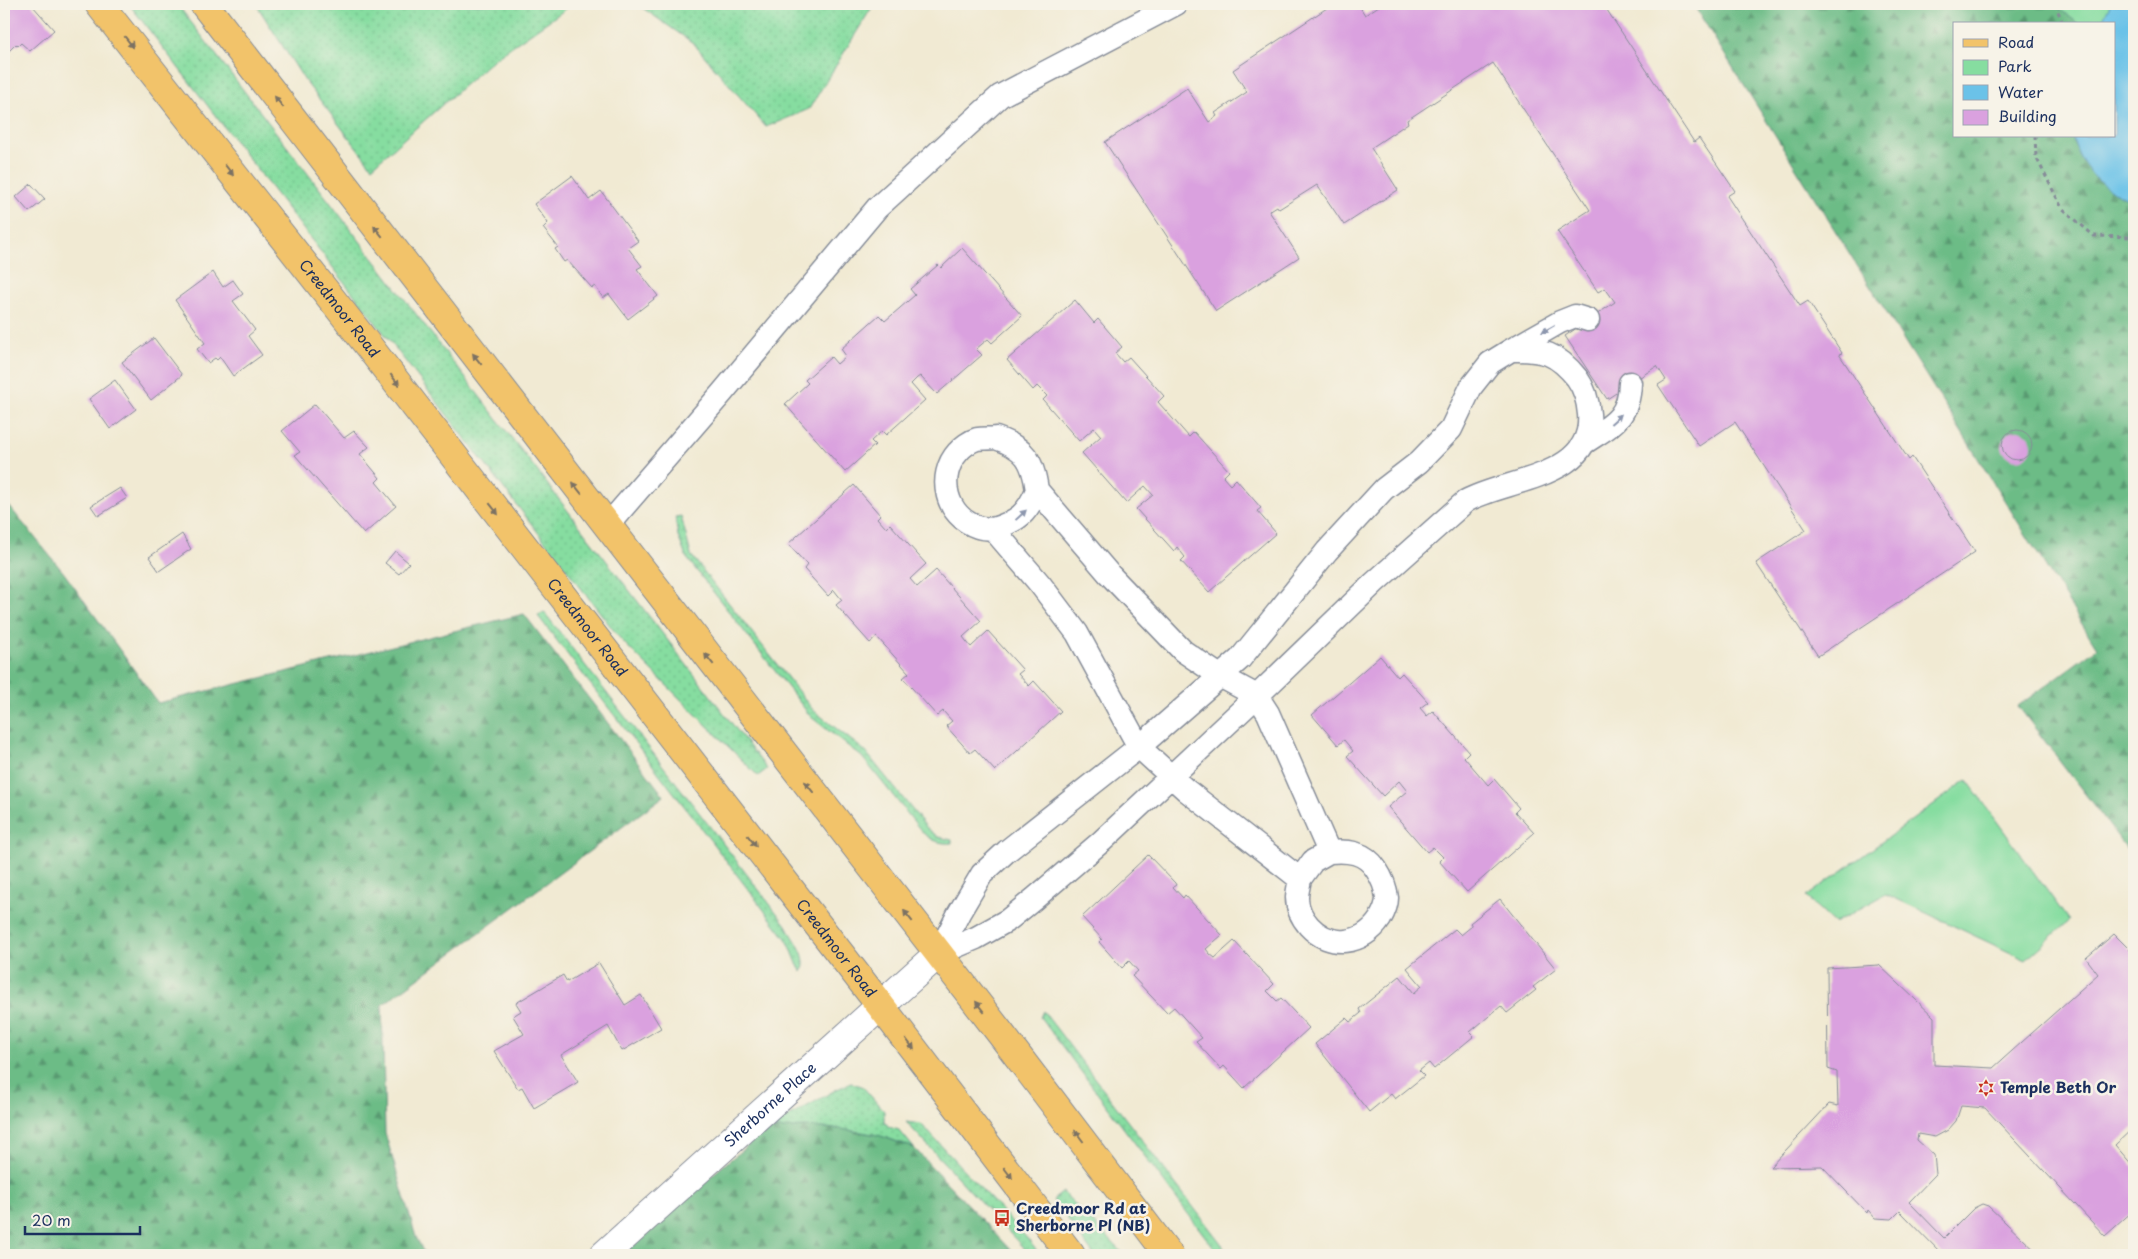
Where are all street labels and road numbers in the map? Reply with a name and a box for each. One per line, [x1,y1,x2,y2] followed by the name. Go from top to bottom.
[294,254,386,362] street label: Creedmoor Road
[543,573,634,681] street label: Creedmoor Road
[792,893,883,1002] street label: Creedmoor Road
[718,1056,821,1152] street label: Sherborne Place

